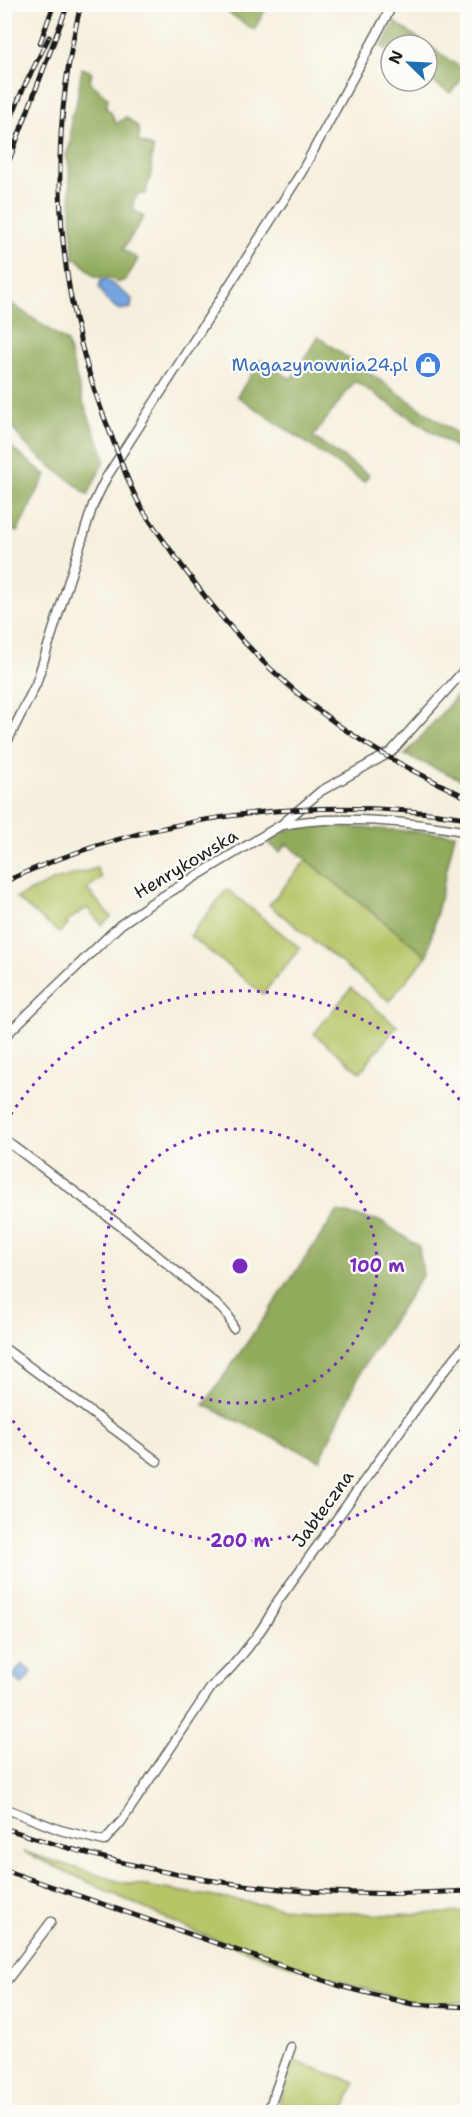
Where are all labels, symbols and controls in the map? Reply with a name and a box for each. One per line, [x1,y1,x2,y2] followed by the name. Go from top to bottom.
[379,33,439,93] north arrow
[384,47,408,67] text: N
[413,350,443,380] shop icon: Magazynownia24.pl
[232,353,409,377] place label: Magazynownia24.pl
[130,824,242,904] street label: Henrykowska
[349,1254,405,1278] text: 100 m
[230,1256,250,1276] centre of rings
[287,1465,359,1553] street label: Jabłeczna
[210,1529,271,1553] text: 200 m

